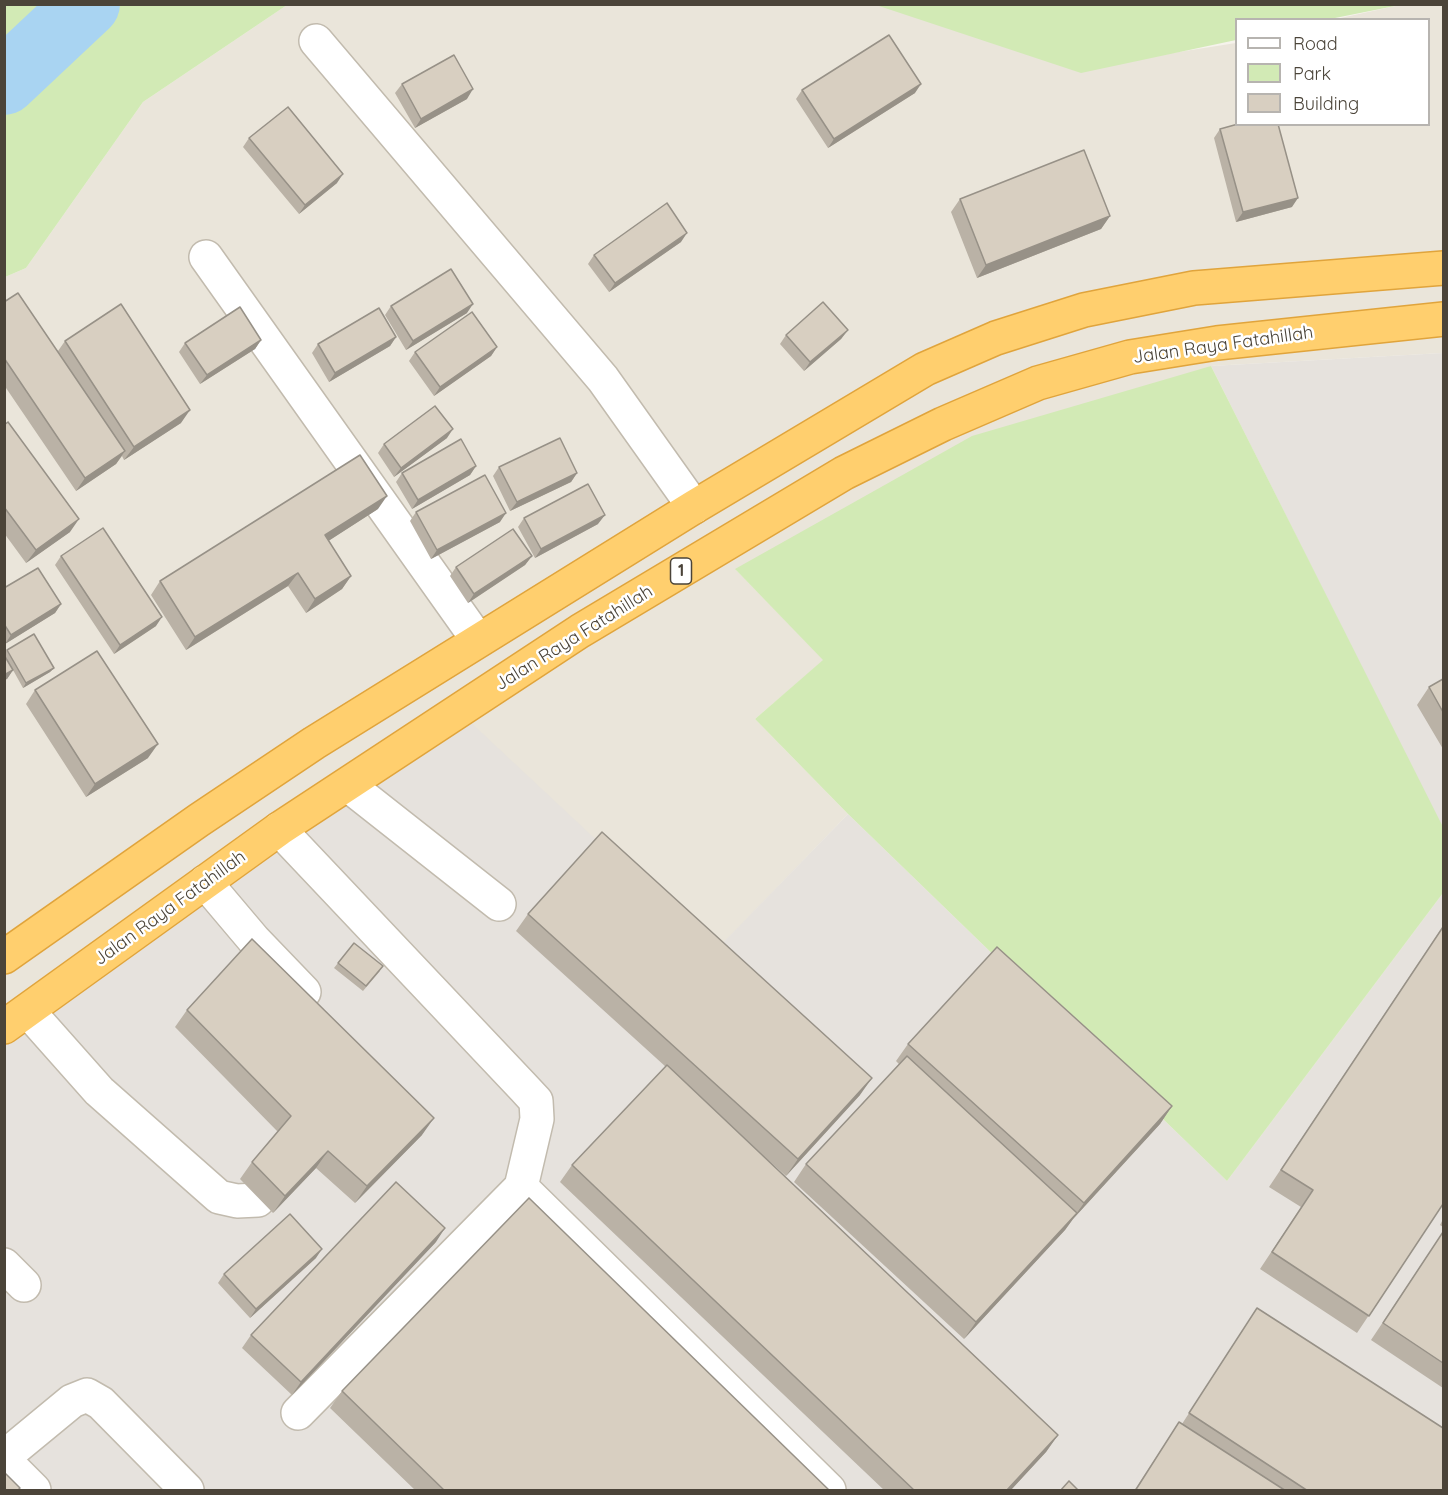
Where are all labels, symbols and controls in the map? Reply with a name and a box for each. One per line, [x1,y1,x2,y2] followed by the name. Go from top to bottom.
[1235,18,1430,126] legend
[1293,32,1338,55] text: Road
[1293,62,1331,85] text: Park
[1293,92,1359,115] text: Building
[1131,322,1315,368] street label: Jalan Raya Fatahillah
[670,558,692,584] road number: 1
[491,581,657,695] street label: Jalan Raya Fatahillah
[90,846,250,970] street label: Jalan Raya Fatahillah

